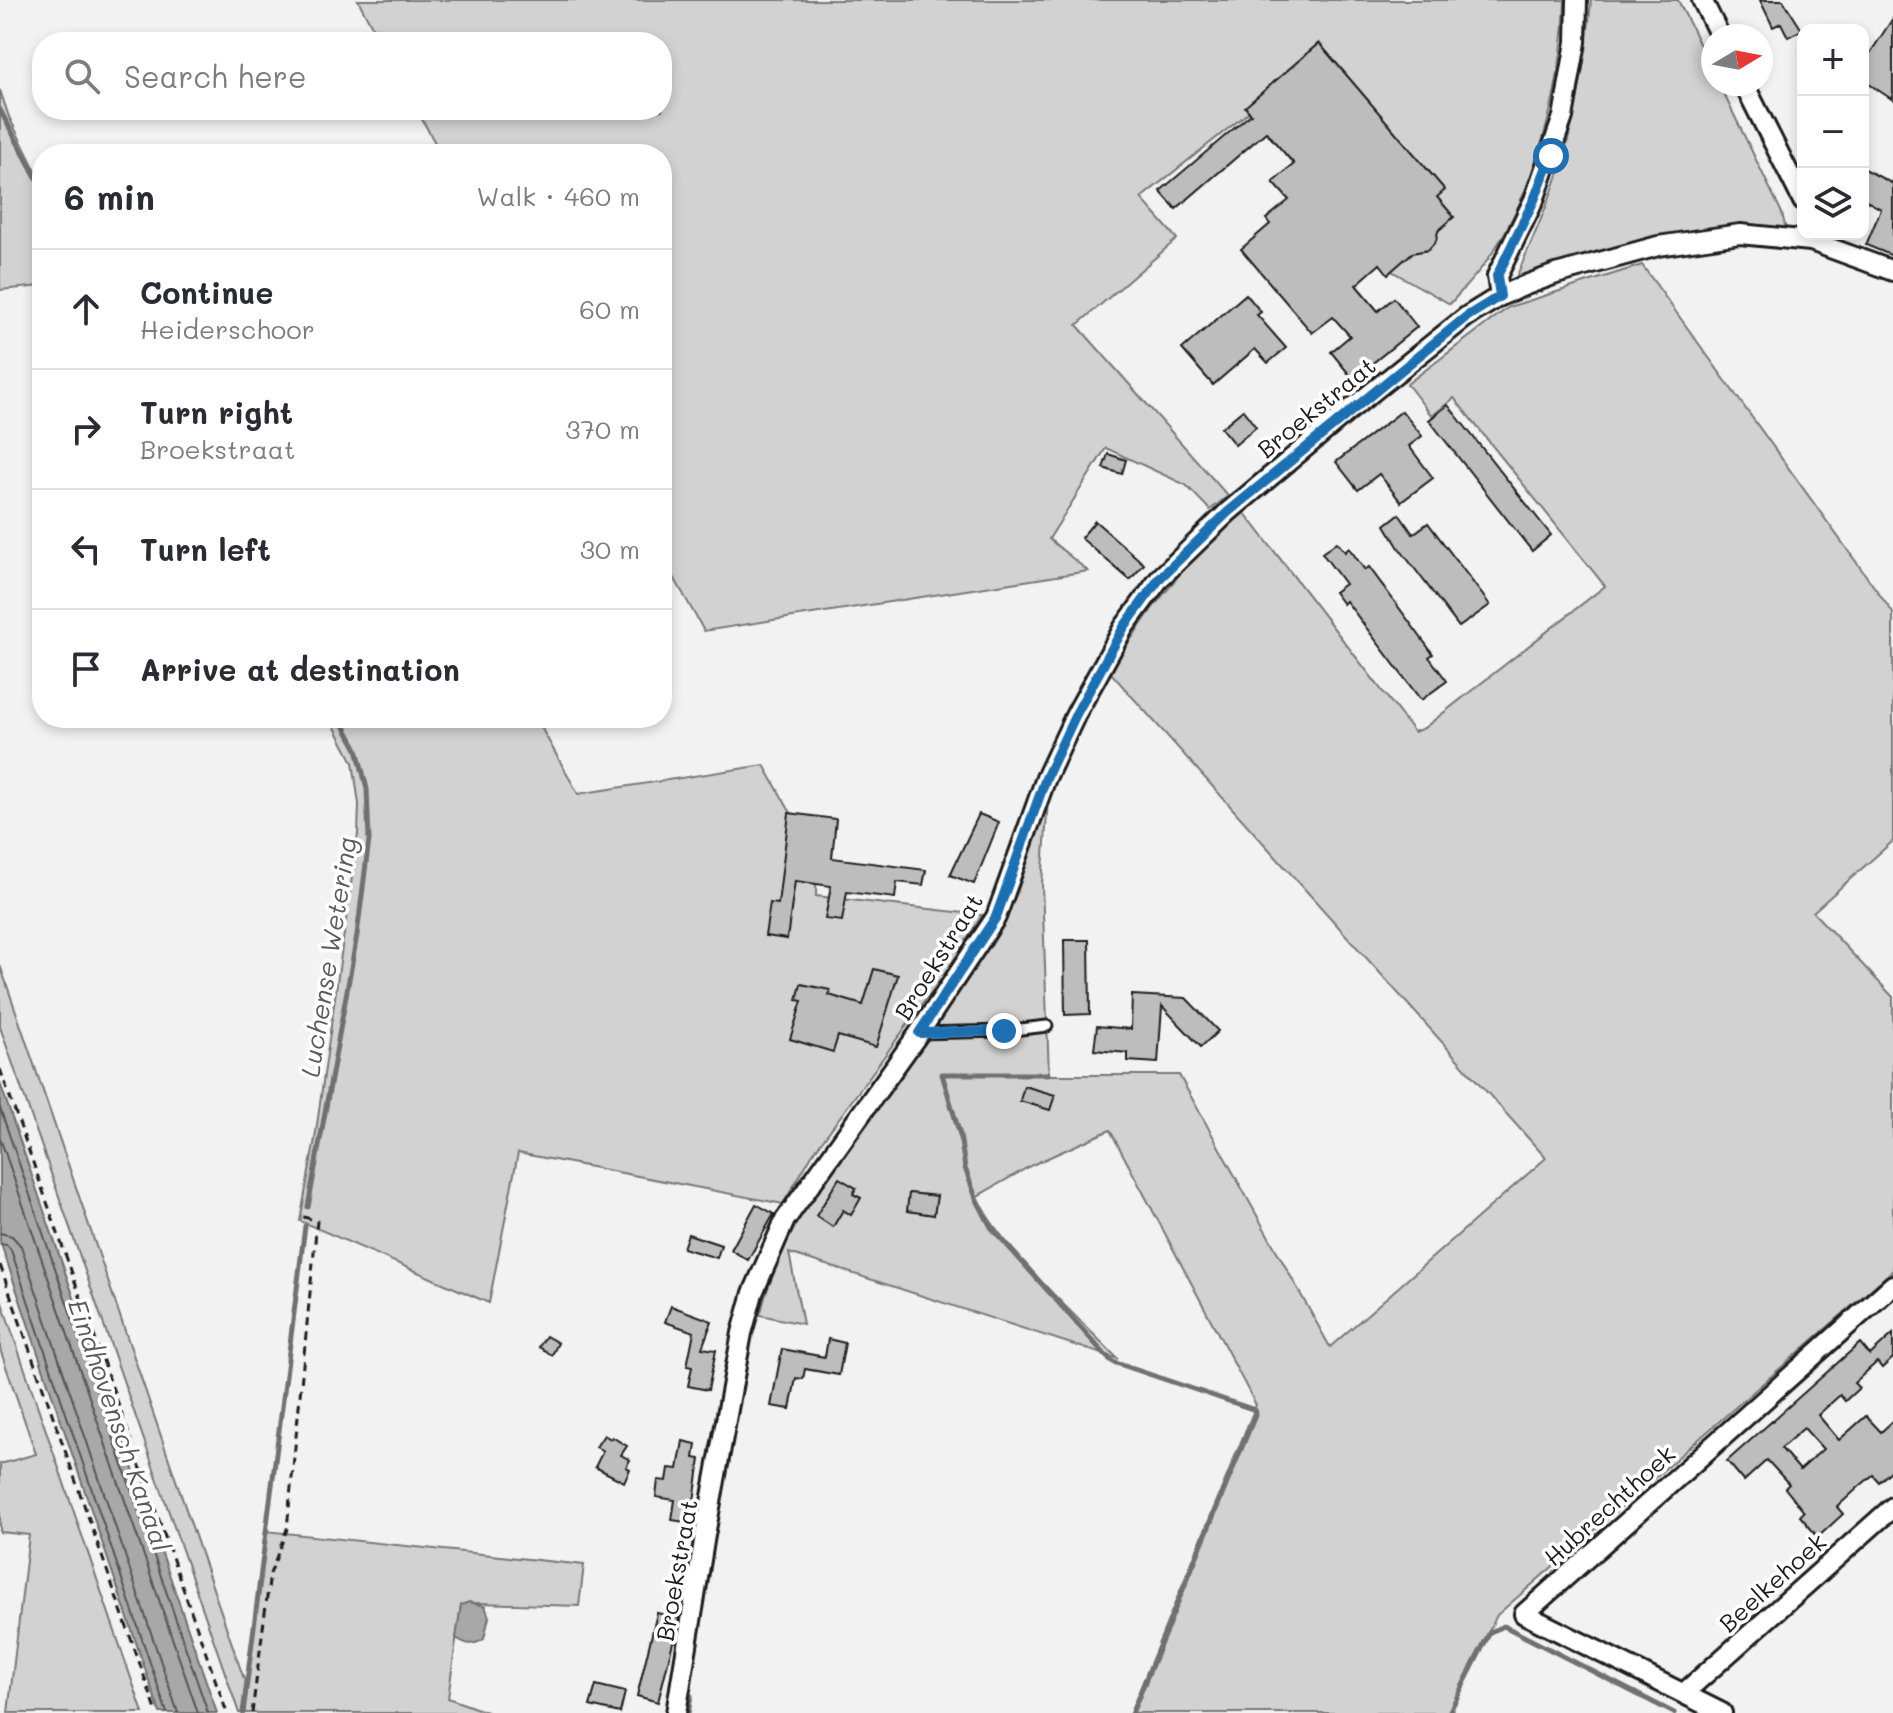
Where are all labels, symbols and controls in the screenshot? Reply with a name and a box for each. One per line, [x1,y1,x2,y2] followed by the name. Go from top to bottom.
[1701,24,1773,96] north arrow
[1797,24,1869,240] map controls
[1797,24,1869,96] button: +
[32,32,672,120] search box
[60,54,104,98] icon: search
[124,56,307,96] text: Search here
[1797,96,1869,168] button: −
[1533,138,1569,174] route start
[1797,168,1869,240] button: layers
[64,174,155,219] text: 6 min
[477,179,640,213] text: Walk · 460 m
[140,272,273,312] text: Continue
[64,287,108,331] icon: ahead
[579,292,640,326] text: 60 m
[140,312,315,346] text: Heiderschoor
[1250,350,1382,464] street label: Broekstraat
[140,392,293,432] text: Turn right
[64,407,108,451] icon: right
[565,412,640,446] text: 370 m
[140,432,295,466] text: Broekstraat
[64,527,108,571] icon: left
[140,529,271,569] text: Turn left
[580,532,640,566] text: 30 m
[64,647,108,691] icon: arrive
[140,649,460,689] text: Arrive at destination
[292,835,364,1079] water label: Luchense Wetering
[887,887,989,1025] street label: Broekstraat
[986,1013,1022,1049] route end
[61,1295,179,1556] water label: Eindhovensch Kanaal
[1537,1438,1681,1572] street label: Hubrechthoek
[648,1497,704,1643] street label: Broekstraat
[1712,1526,1832,1638] street label: Beelkehoek

